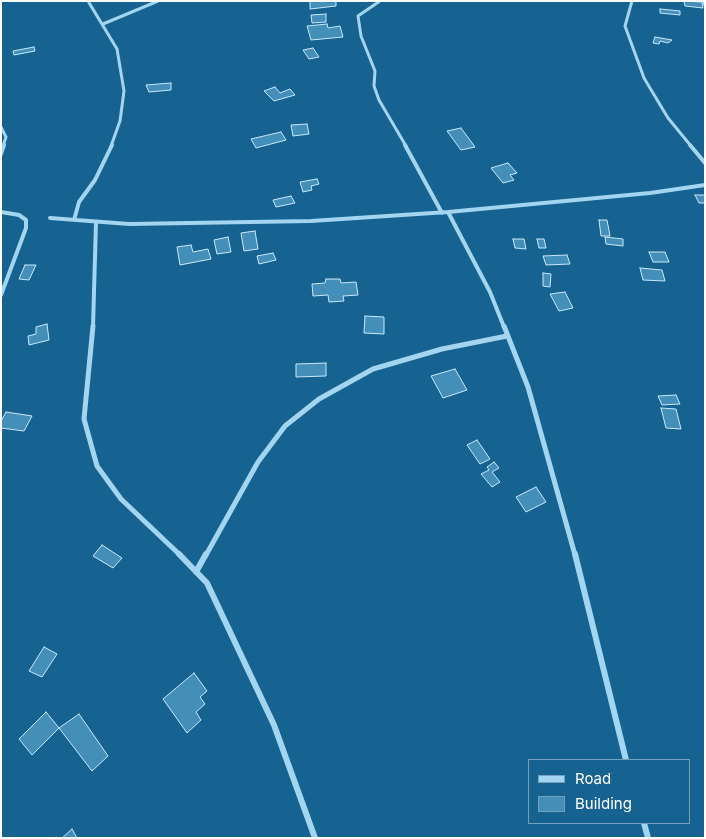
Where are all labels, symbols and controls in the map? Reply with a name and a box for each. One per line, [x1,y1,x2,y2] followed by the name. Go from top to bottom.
[528,759,691,824] legend
[575,769,611,788] text: Road
[575,794,632,813] text: Building

